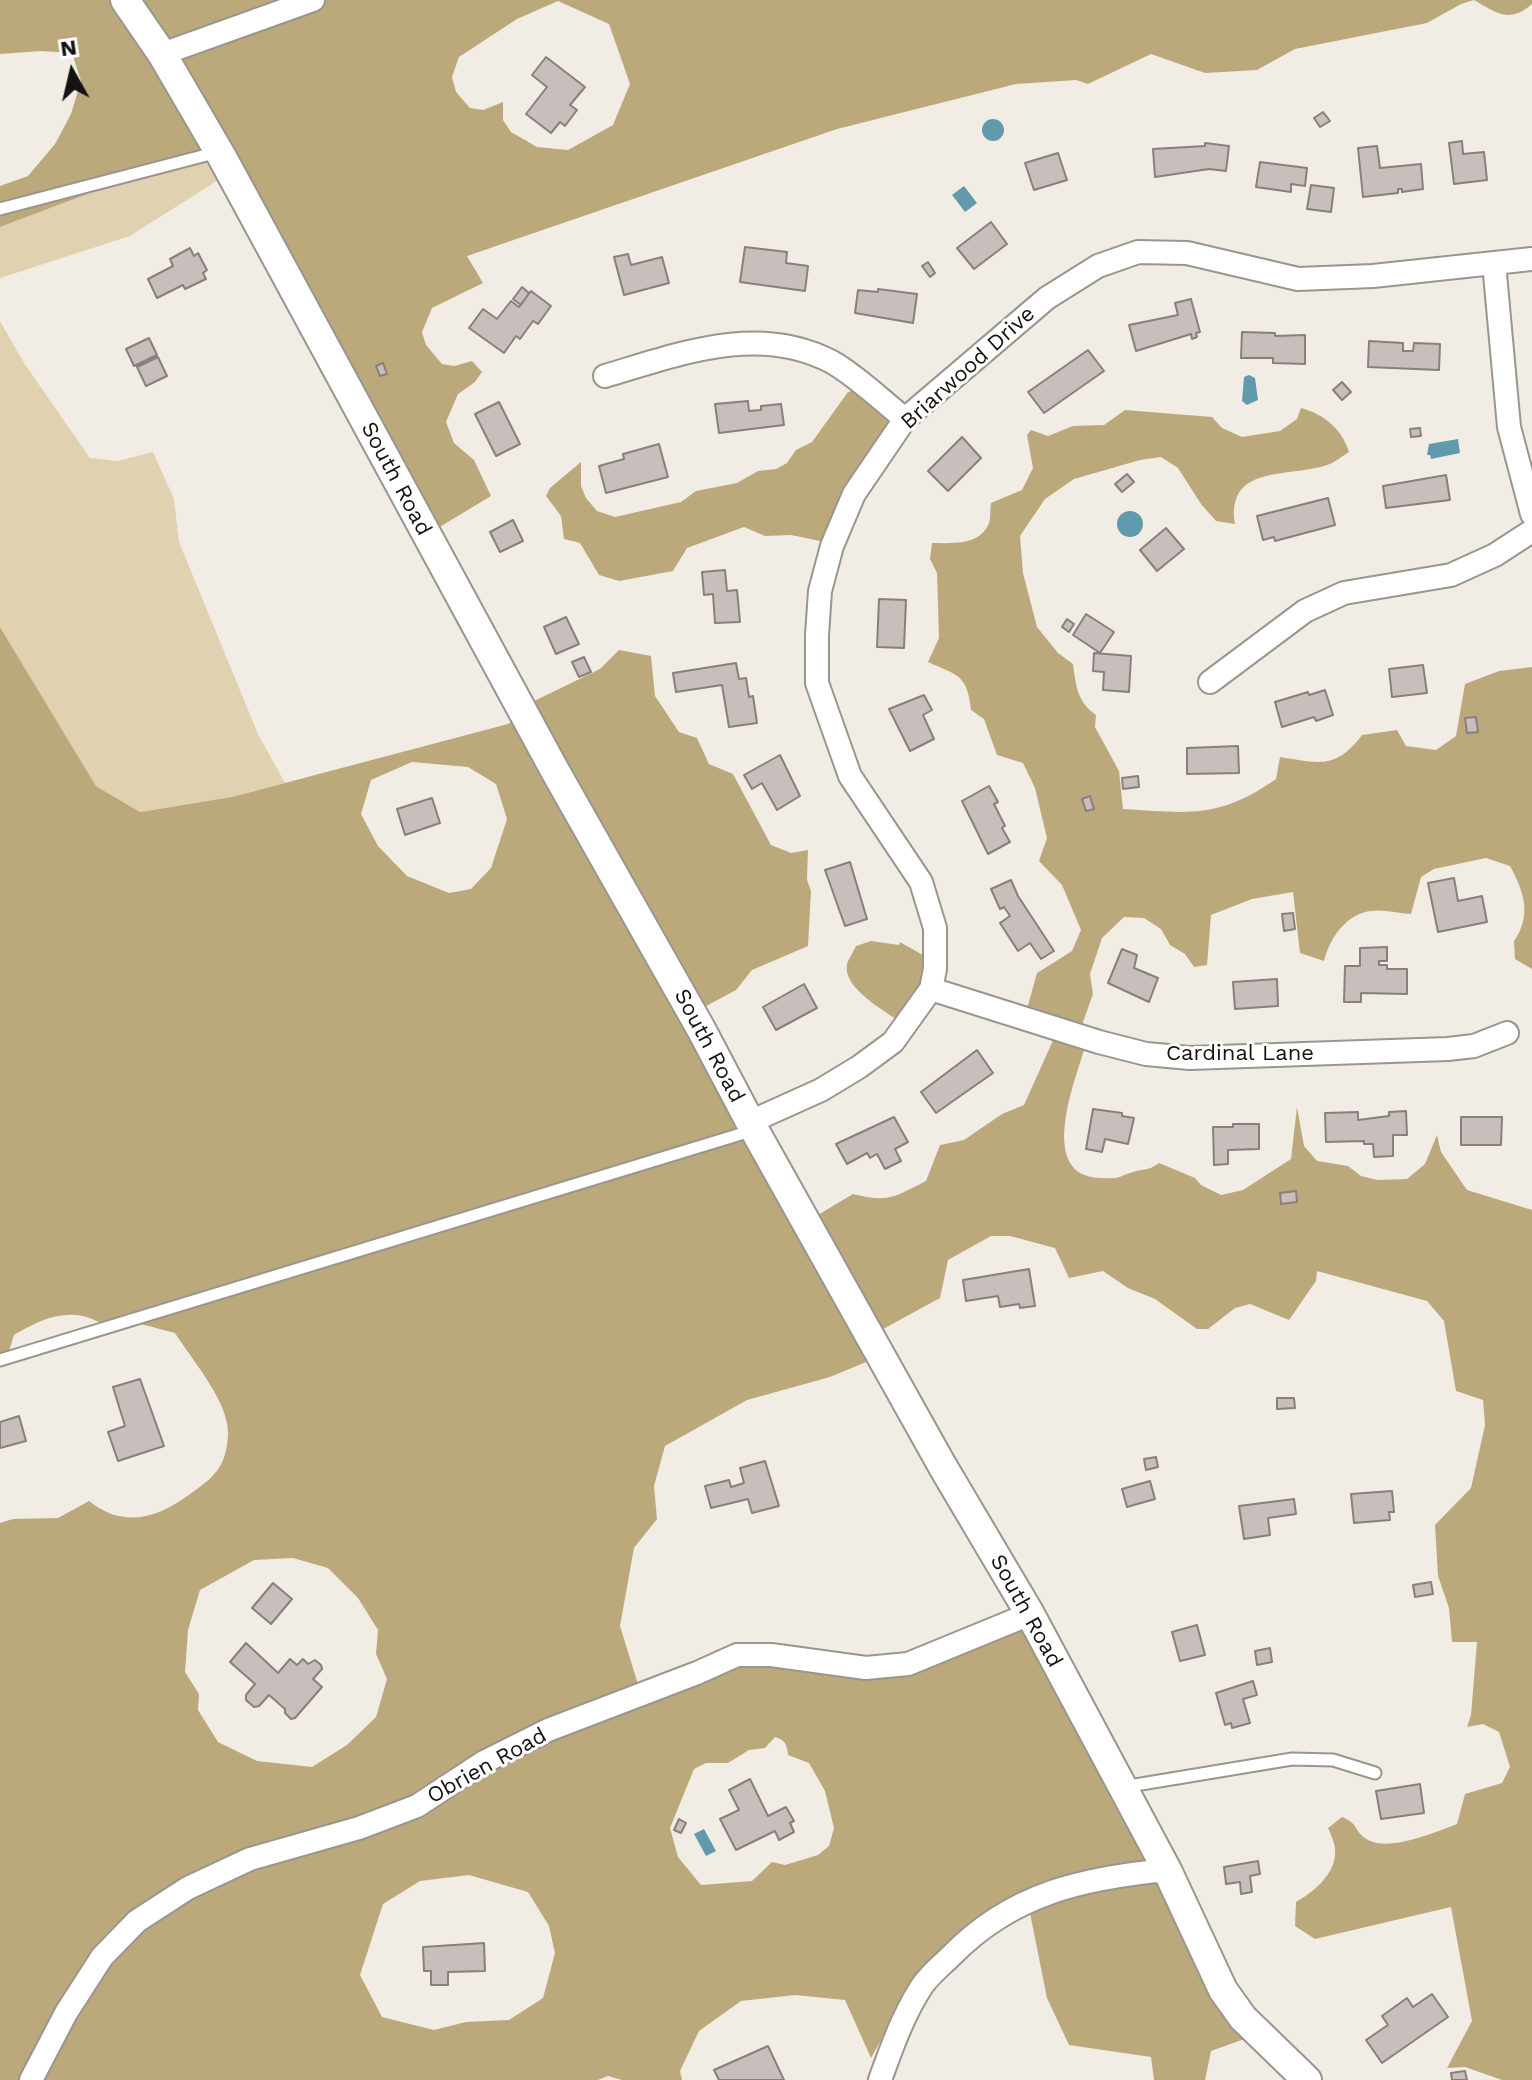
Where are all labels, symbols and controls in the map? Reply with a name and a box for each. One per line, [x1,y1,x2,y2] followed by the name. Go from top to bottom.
[32,32,112,112] north arrow
[59,34,78,61] text: N
[896,301,1040,435] street label: Briarwood Drive
[355,418,437,540] street label: South Road
[668,985,750,1107] street label: South Road
[1166,1041,1314,1067] street label: Cardinal Lane
[984,1550,1068,1672] street label: South Road
[423,1722,551,1810] street label: Obrien Road

